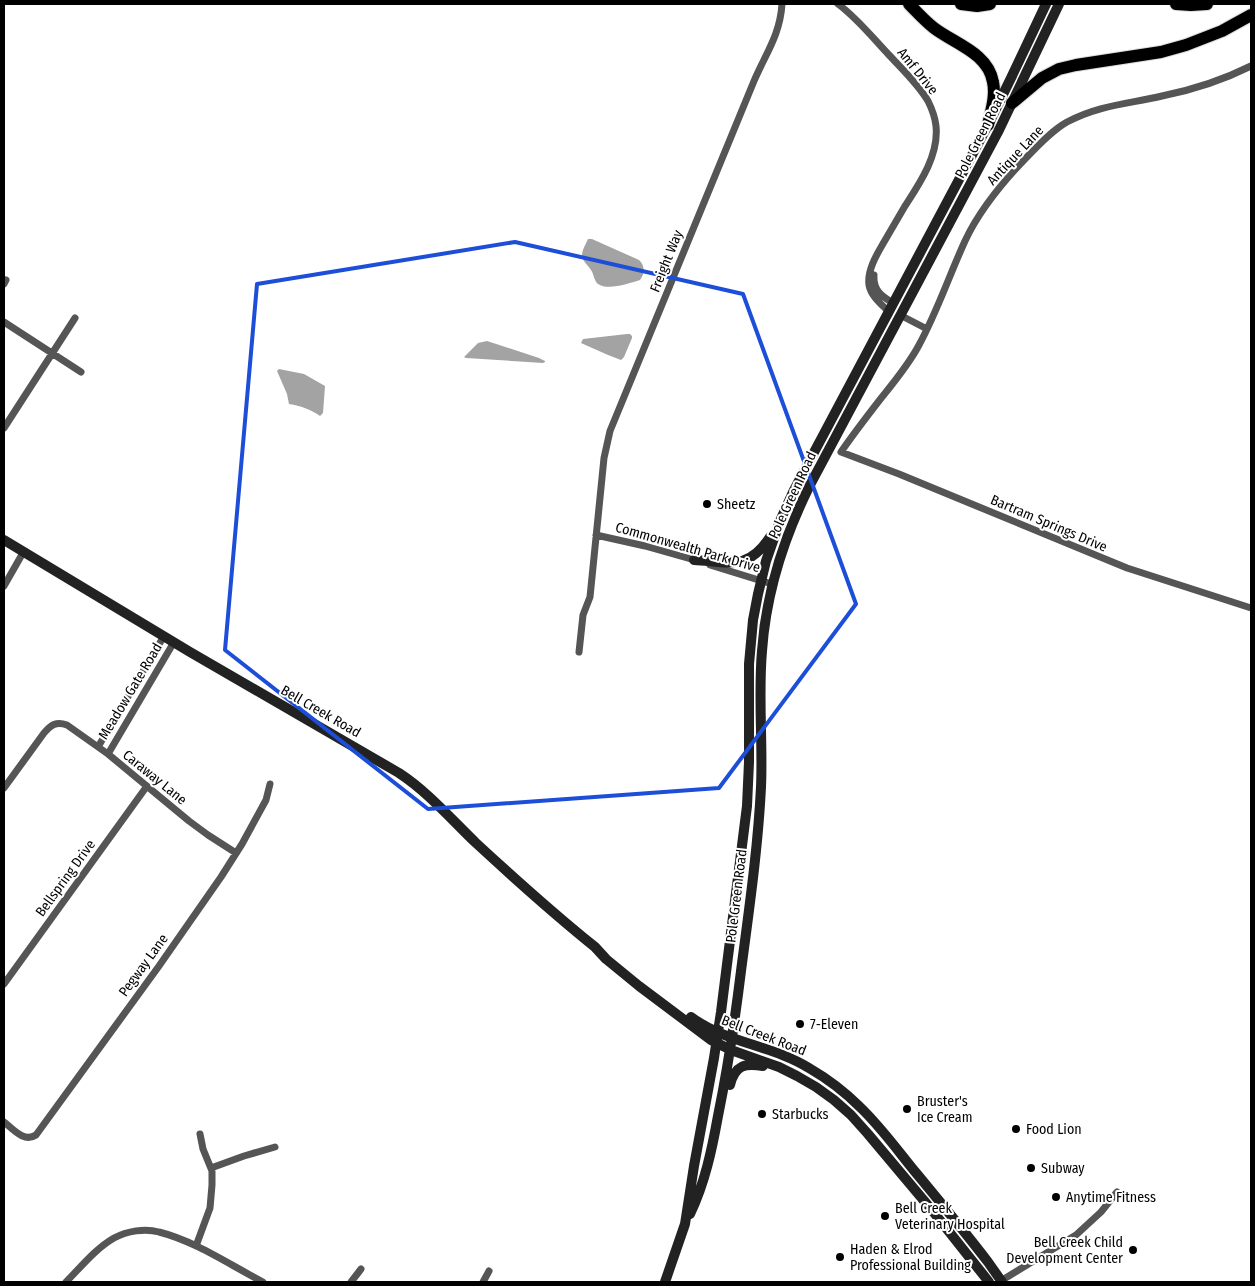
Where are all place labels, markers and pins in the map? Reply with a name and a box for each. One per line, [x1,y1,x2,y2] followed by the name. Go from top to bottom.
[717,496,756,513] place label: Sheetz
[701,498,713,510] marker: Sheetz
[810,1016,858,1033] place label: 7-Eleven
[794,1018,806,1030] marker: 7-Eleven
[917,1093,972,1126] place label: Bruster's Ice Cream
[901,1103,913,1115] marker: Bruster's Ice Cream
[772,1106,828,1123] place label: Starbucks
[756,1108,768,1120] marker: Starbucks
[1026,1121,1082,1138] place label: Food Lion
[1010,1123,1022,1135] marker: Food Lion
[1041,1160,1085,1177] place label: Subway
[1025,1162,1037,1174] marker: Subway
[1066,1189,1156,1206] place label: Anytime Fitness
[1050,1191,1062,1203] marker: Anytime Fitness
[895,1200,1005,1233] place label: Bell Creek Veterinary Hospital
[879,1210,891,1222] marker: Bell Creek Veterinary Hospital
[1006,1234,1123,1267] place label: Bell Creek Child Development Center
[850,1241,971,1274] place label: Haden & Elrod Professional Building
[1127,1244,1139,1256] marker: Bell Creek Child Development Center
[834,1251,846,1263] marker: Haden & Elrod Professional Building

